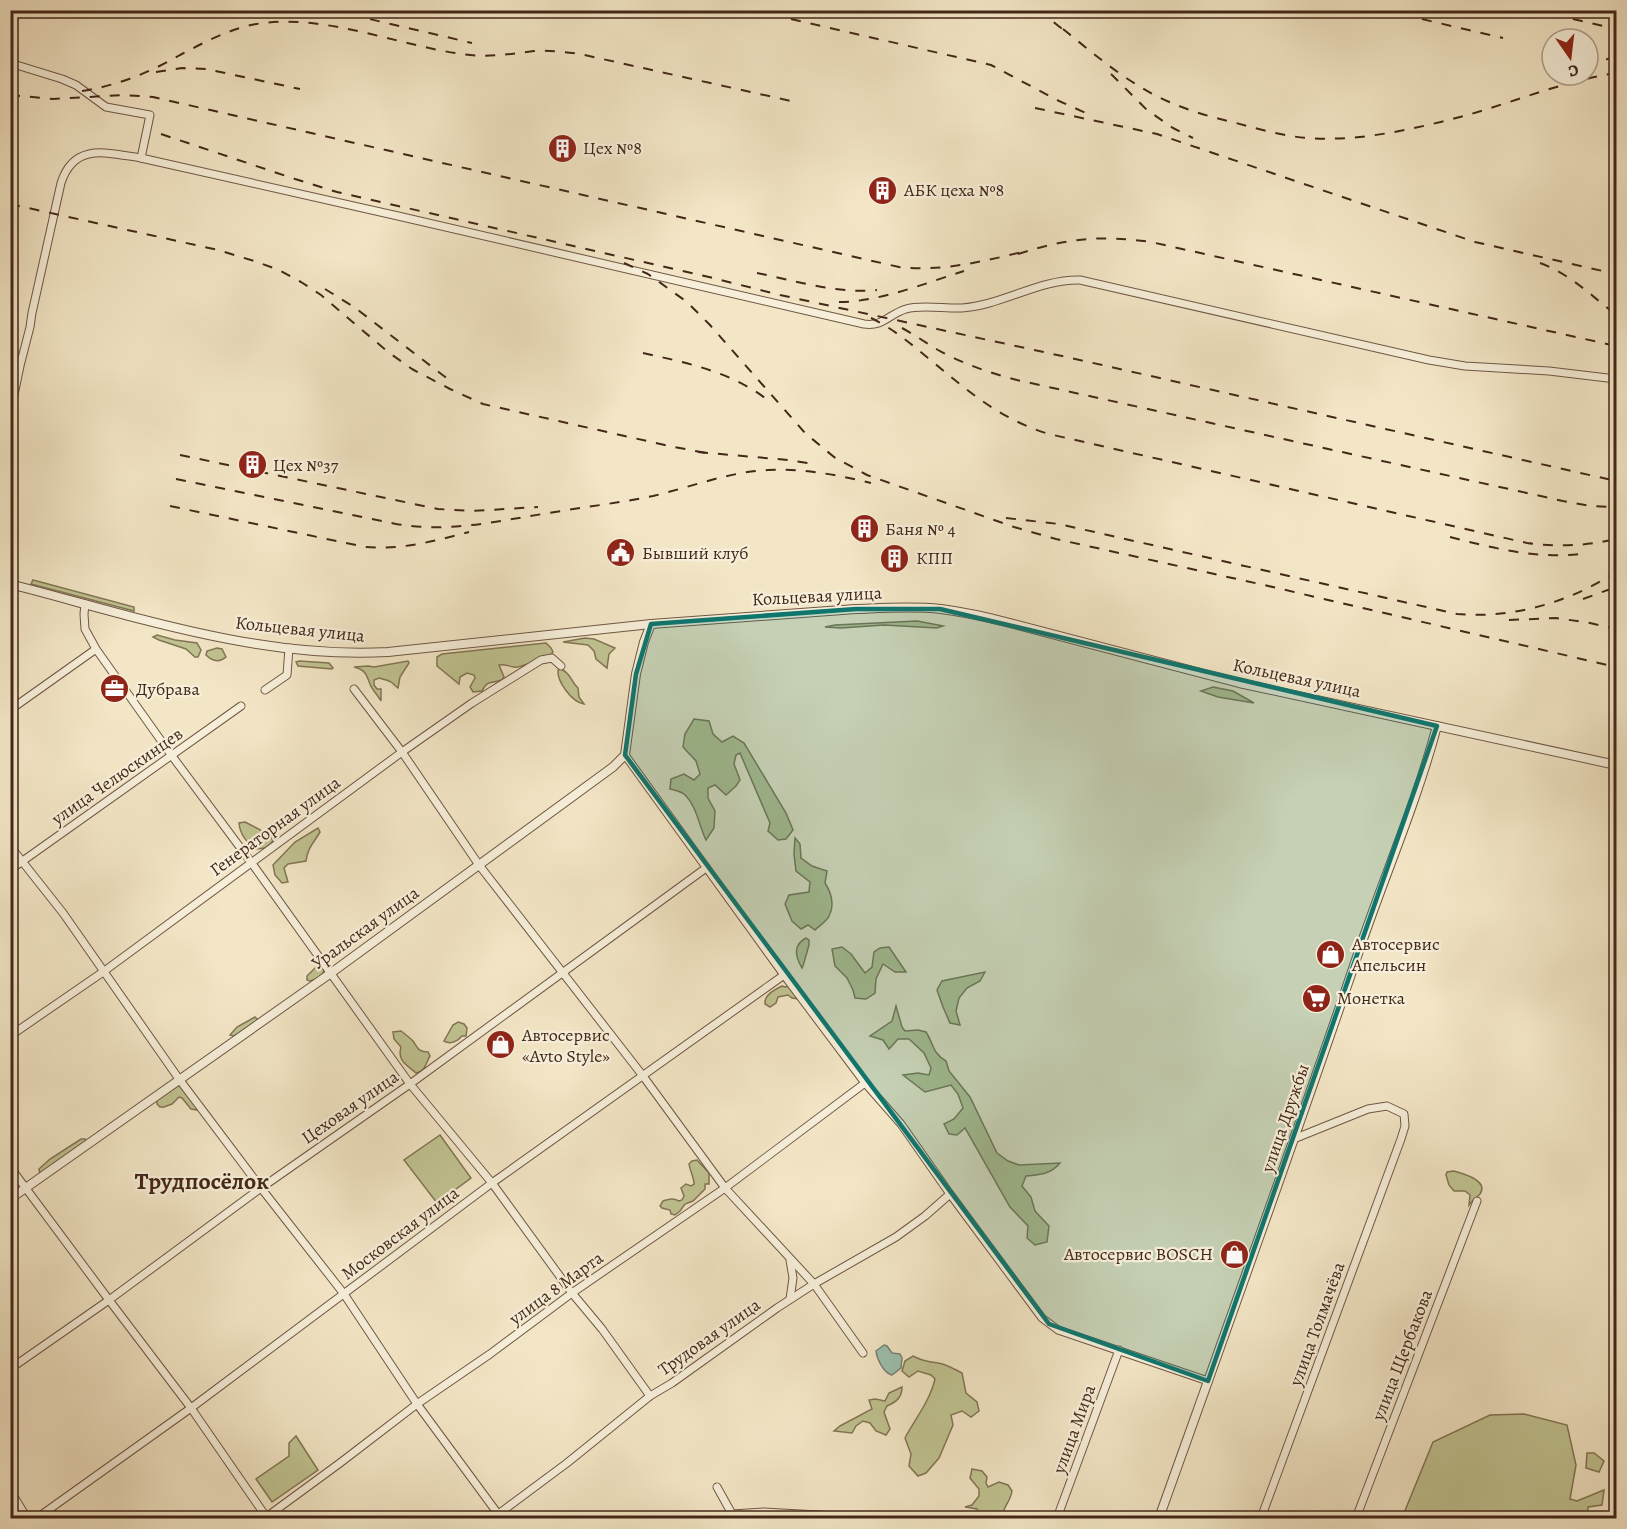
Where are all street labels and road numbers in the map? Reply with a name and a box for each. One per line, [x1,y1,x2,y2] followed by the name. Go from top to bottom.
[751,581,883,611] street label: Кольцевая улица
[234,610,367,648] street label: Кольцевая улица
[1231,653,1364,703] street label: Кольцевая улица
[46,722,187,831] street label: улица Челюскинцев
[205,770,346,882] street label: Генераторная улица
[306,880,424,975] street label: Уральская улица
[1255,1061,1315,1176] street label: улица Дружбы
[297,1064,404,1149] street label: Цеховая улица
[336,1180,464,1285] street label: Московская улица
[503,1245,608,1331] street label: улица 8 Марта
[1283,1258,1351,1390] street label: улица Толмачёва
[1366,1285,1438,1425] street label: улица Щербакова
[653,1292,765,1381] street label: Трудовая улица
[1046,1381,1101,1478] street label: улица Мира

